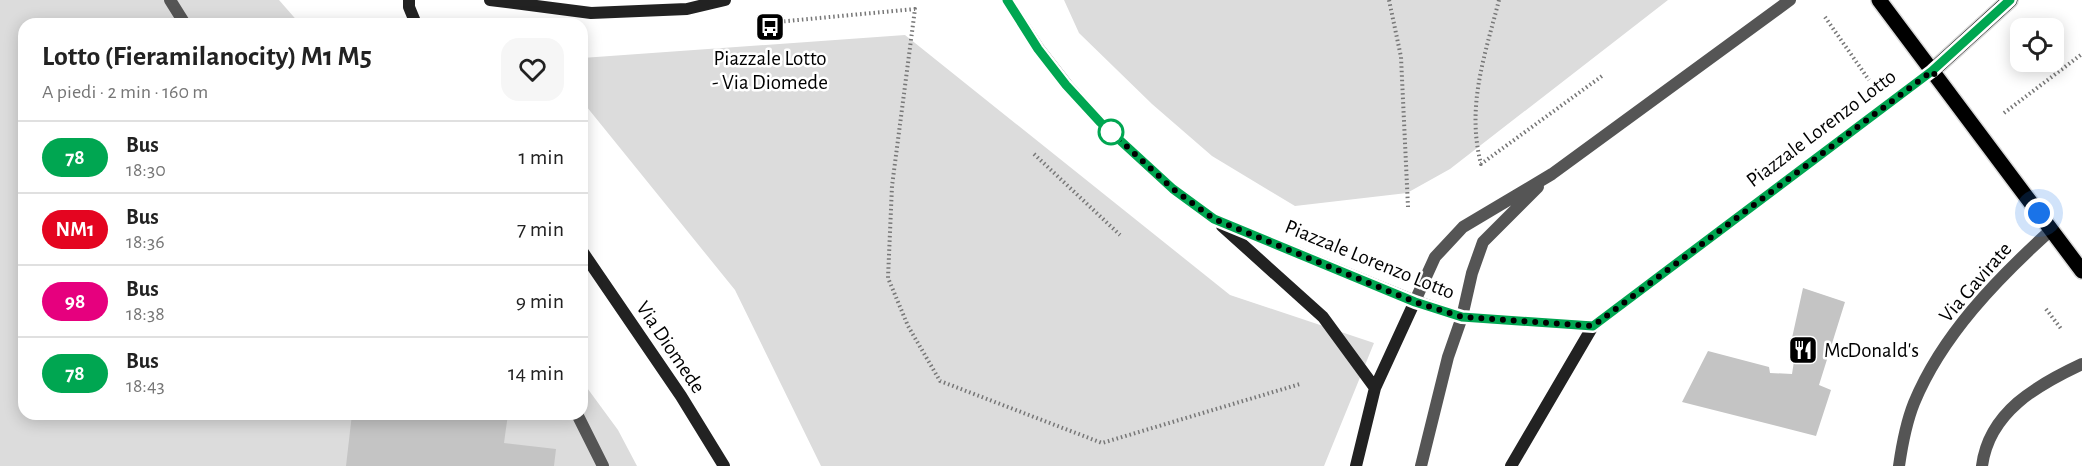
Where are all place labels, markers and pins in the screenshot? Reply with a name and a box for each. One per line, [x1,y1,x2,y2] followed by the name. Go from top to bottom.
[754,11,786,43] bus stop icon: Piazzale Lotto - Via Diomede
[712,48,828,93] place label: Piazzale Lotto - Via Diomede
[1098,119,1124,145] unlabelled marker
[1787,334,1819,366] restaurant icon: McDonald's
[1824,340,1919,361] place label: McDonald's

